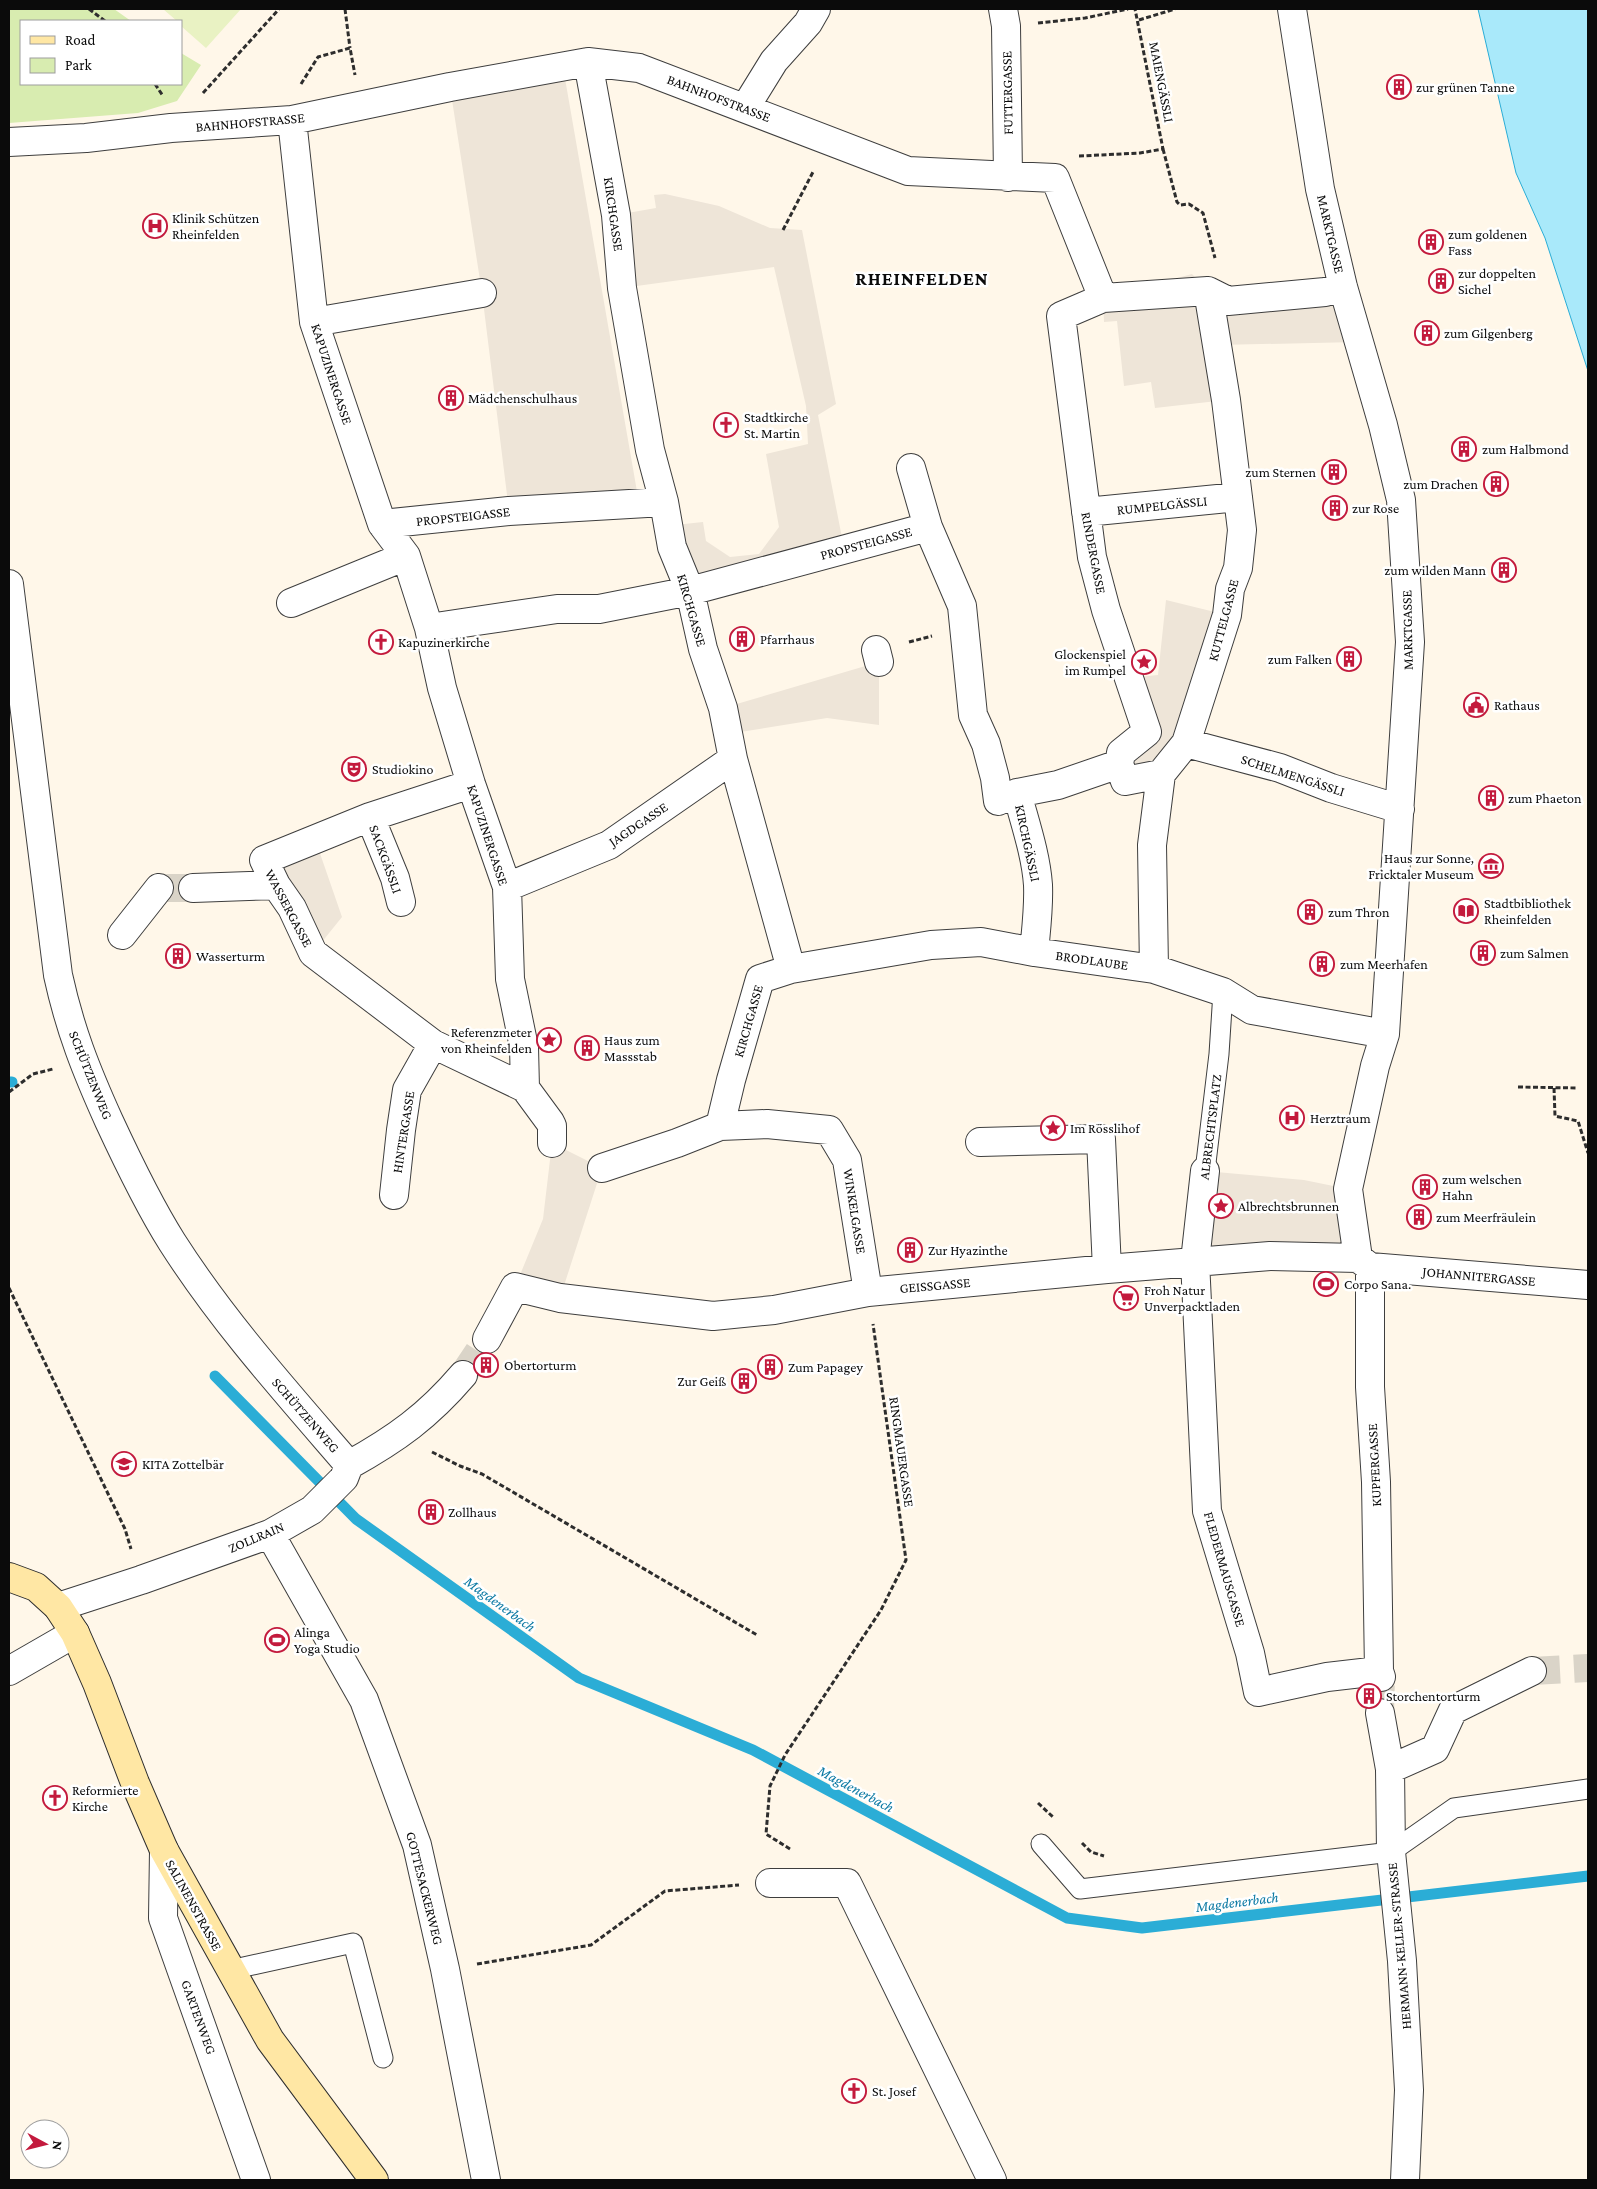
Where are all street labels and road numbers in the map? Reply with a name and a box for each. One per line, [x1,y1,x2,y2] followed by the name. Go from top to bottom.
[1146,40,1178,124] street label: MAIENGÄSSLI
[998,51,1016,135] street label: FUTTERGASSE
[665,71,773,125] street label: BAHNHOFSTRASSE
[195,109,306,135] street label: BAHNHOFSTRASSE
[601,176,627,253] street label: KIRCHGASSE
[1314,193,1348,275] street label: MARKTGASSE
[308,322,356,427] street label: KAPUZINERGASSE
[1116,492,1208,518] street label: RUMPELGÄSSLI
[415,503,511,529] street label: PROPSTEIGASSE
[1078,511,1110,596] street label: RINDERGASSE
[818,523,914,563] street label: PROPSTEIGASSE
[674,572,710,649] street label: KIRCHGASSE
[1204,577,1242,663] street label: KUTTELGASSE
[1398,589,1416,670] street label: MARKTGASSE
[1239,751,1347,799] street label: SCHELMENGÄSSLI
[464,783,512,888] street label: KAPUZINERGASSE
[604,798,671,851] street label: JAGDGASSE
[1012,803,1044,883] street label: KIRCHGÄSSLI
[366,823,406,895] street label: SACKGÄSSLI
[262,866,316,950] street label: WASSERGASSE
[1055,947,1130,973] street label: BRODLAUBE
[730,982,766,1059] street label: KIRCHGASSE
[66,1028,116,1122] street label: SCHÜTZENWEG
[1196,1073,1224,1181] street label: ALBRECHTSPLATZ
[389,1089,417,1174] street label: HINTERGASSE
[840,1167,870,1255] street label: WINKELGASSE
[1420,1263,1537,1289] street label: JOHANNITERGASSE
[899,1274,972,1296] street label: GEISSGASSE
[269,1374,343,1456] street label: SCHÜTZENWEG
[886,1396,918,1509] street label: RINGMAUERGASSE
[1364,1422,1384,1507] street label: KUPFERGASSE
[1201,1510,1249,1629] street label: FLEDERMAUSGASSE
[226,1518,286,1556] street label: ZOLLRAIN
[403,1830,447,1946] street label: GOTTESACKERWEG
[162,1857,226,1954] street label: SALINENSTRASSE
[1384,1861,1414,2030] street label: HERMANN-KELLER-STRASSE
[178,1978,220,2056] street label: GARTENWEG

